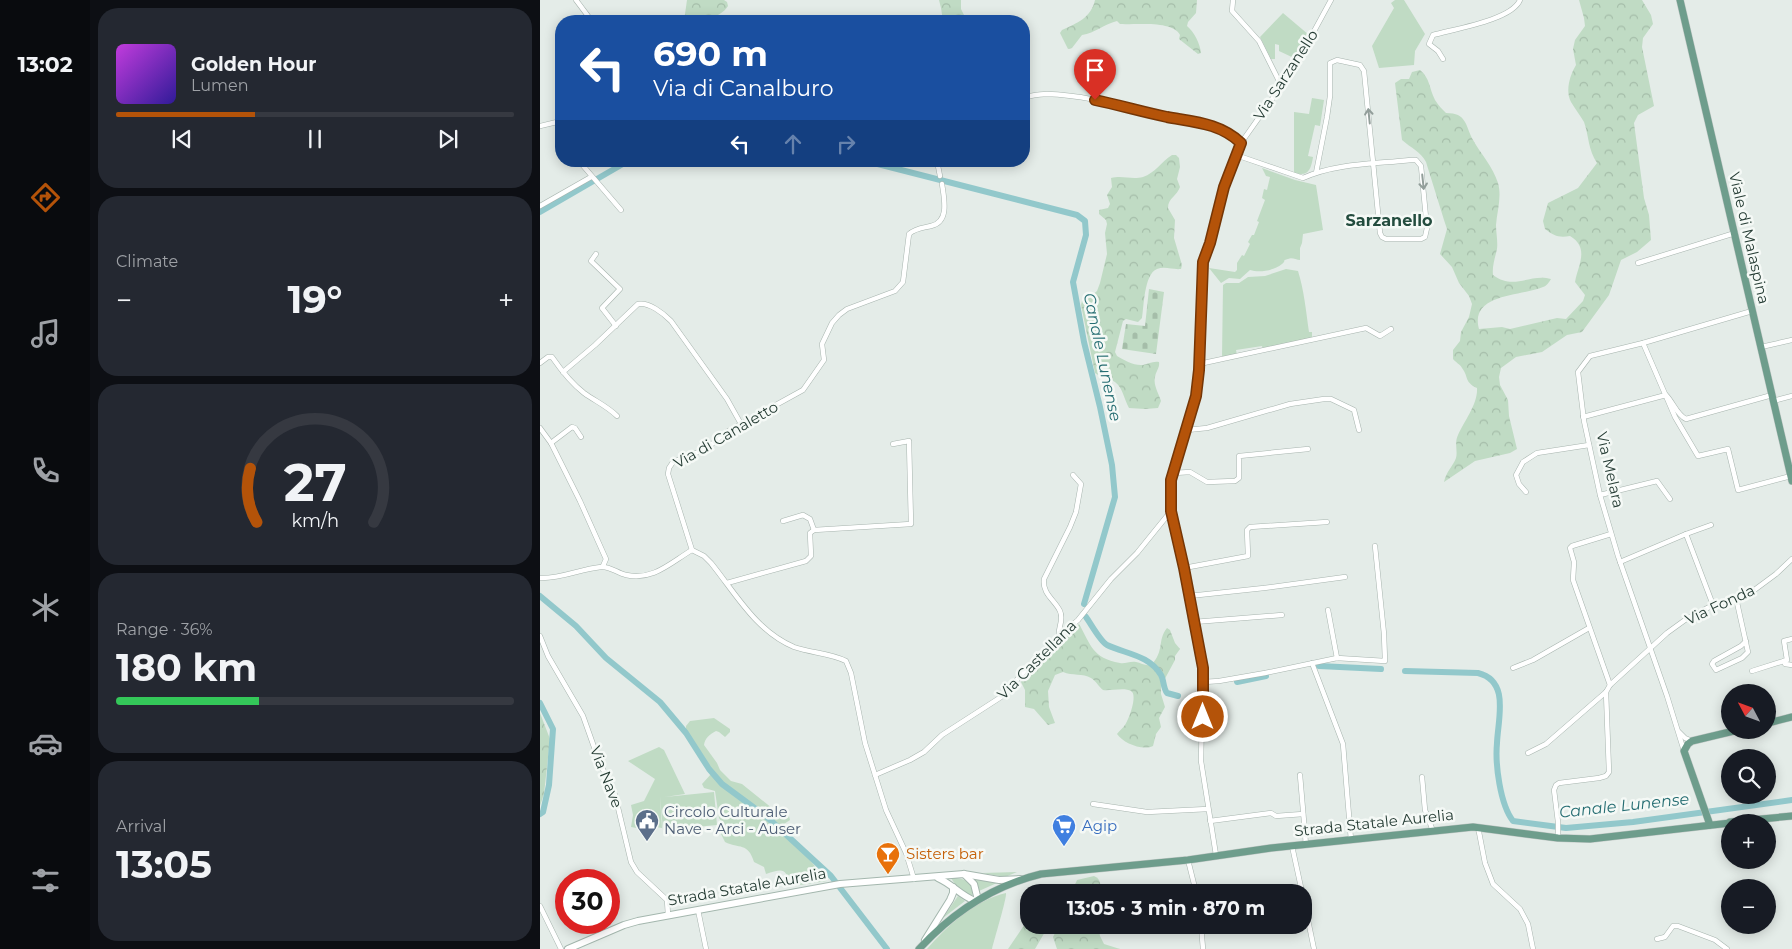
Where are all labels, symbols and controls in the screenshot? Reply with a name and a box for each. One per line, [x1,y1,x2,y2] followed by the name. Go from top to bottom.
[1249,26,1322,124] street label: Via Sarzanello
[653,32,768,75] text: 690 m
[570,35,635,100] icon: left
[1074,49,1116,100] pin
[17,51,73,78] text: 13:02
[191,53,317,76] text: Golden Hour
[1081,56,1109,84] icon: arrive
[653,75,833,102] text: Via di Canalburo
[191,76,249,95] text: Lumen
[1364,108,1374,124] one-way arrow
[168,125,196,153] icon: previous
[301,125,329,153] icon: pause
[434,125,462,153] icon: next
[726,130,754,158] icon: left
[779,130,807,158] icon: ahead
[832,130,860,158] icon: right
[1725,170,1774,306] street label: Viale di Malaspina
[1418,174,1427,190] one-way arrow
[28,180,63,215] icon: directions
[1346,211,1432,230] district label: Sarzanello
[116,252,178,271] text: Climate
[288,276,343,323] text: 19°
[116,283,132,317] text: −
[498,283,514,317] text: +
[1080,291,1125,423] water label: Canale Lunense
[28,316,63,351] icon: music
[670,397,781,472] street label: Via di Canaletto
[1593,430,1628,510] street label: Via Melara
[284,451,346,514] text: 27
[28,453,63,488] icon: phone
[291,510,339,531] text: km/h
[1682,580,1758,629] street label: Via Fonda
[28,590,63,625] icon: climate
[993,616,1080,703] street label: Via Castellana
[116,620,213,639] text: Range · 36%
[116,644,257,691] text: 180 km
[1721,684,1776,739] north arrow
[1721,684,1776,934] map controls
[1176,690,1228,742] position arrow
[28,726,63,761] icon: car
[586,743,627,811] street label: Via Nave
[1721,749,1776,804] button: search
[1558,789,1690,822] water label: Canale Lunense
[664,802,801,838] place label: Circolo Culturale Nave - Arci - Auser
[1293,805,1455,840] street label: Strada Statale Aurelia
[634,808,660,842] public building icon: Circolo Culturale Nave - Arci - Auser
[1051,813,1077,847] supermarket icon: Agip
[1721,814,1776,869] button: +
[1082,816,1117,835] place label: Agip
[116,817,166,836] text: Arrival
[116,841,212,888] text: 13:05
[875,841,901,875] bar icon: Sisters bar
[906,844,984,863] place label: Sisters bar
[28,863,63,898] icon: filters
[666,863,828,910] street label: Strada Statale Aurelia
[555,869,620,934] speed limit sign: 30
[1721,879,1776,934] button: −
[1067,897,1265,920] text: 13:05 · 3 min · 870 m

